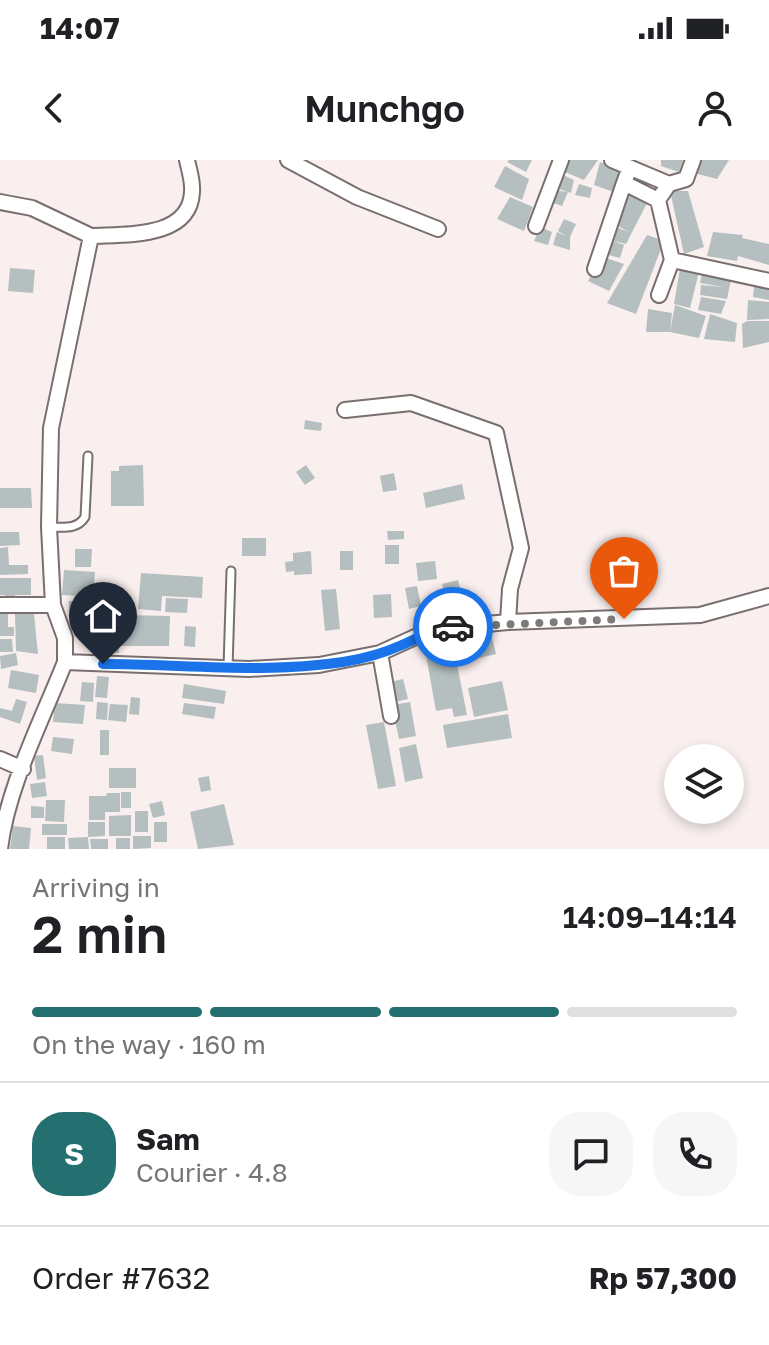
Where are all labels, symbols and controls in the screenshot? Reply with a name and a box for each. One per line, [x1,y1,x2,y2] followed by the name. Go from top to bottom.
[40,10,120,46] text: 14:07
[32,86,76,130] icon: back
[693,86,737,130] icon: person
[304,87,465,130] text: Munchgo
[590,537,658,619] pin
[602,549,646,593] icon: bag
[69,582,137,664] pin
[413,587,493,667] courier
[81,594,125,638] icon: home
[431,605,475,649] icon: car
[664,744,744,824] map controls
[664,744,744,824] button: layers
[32,872,160,903] text: Arriving in
[563,899,737,935] text: 14:09–14:14
[32,902,167,964] text: 2 min
[32,1029,266,1060] text: On the way · 160 m
[549,1112,633,1196] button: chat
[653,1112,737,1196] button: phone
[136,1121,200,1157] text: Sam
[64,1136,84,1172] text: S
[136,1157,288,1188] text: Courier · 4.8
[32,1260,210,1296] text: Order #7632
[589,1260,737,1296] text: Rp 57,300

